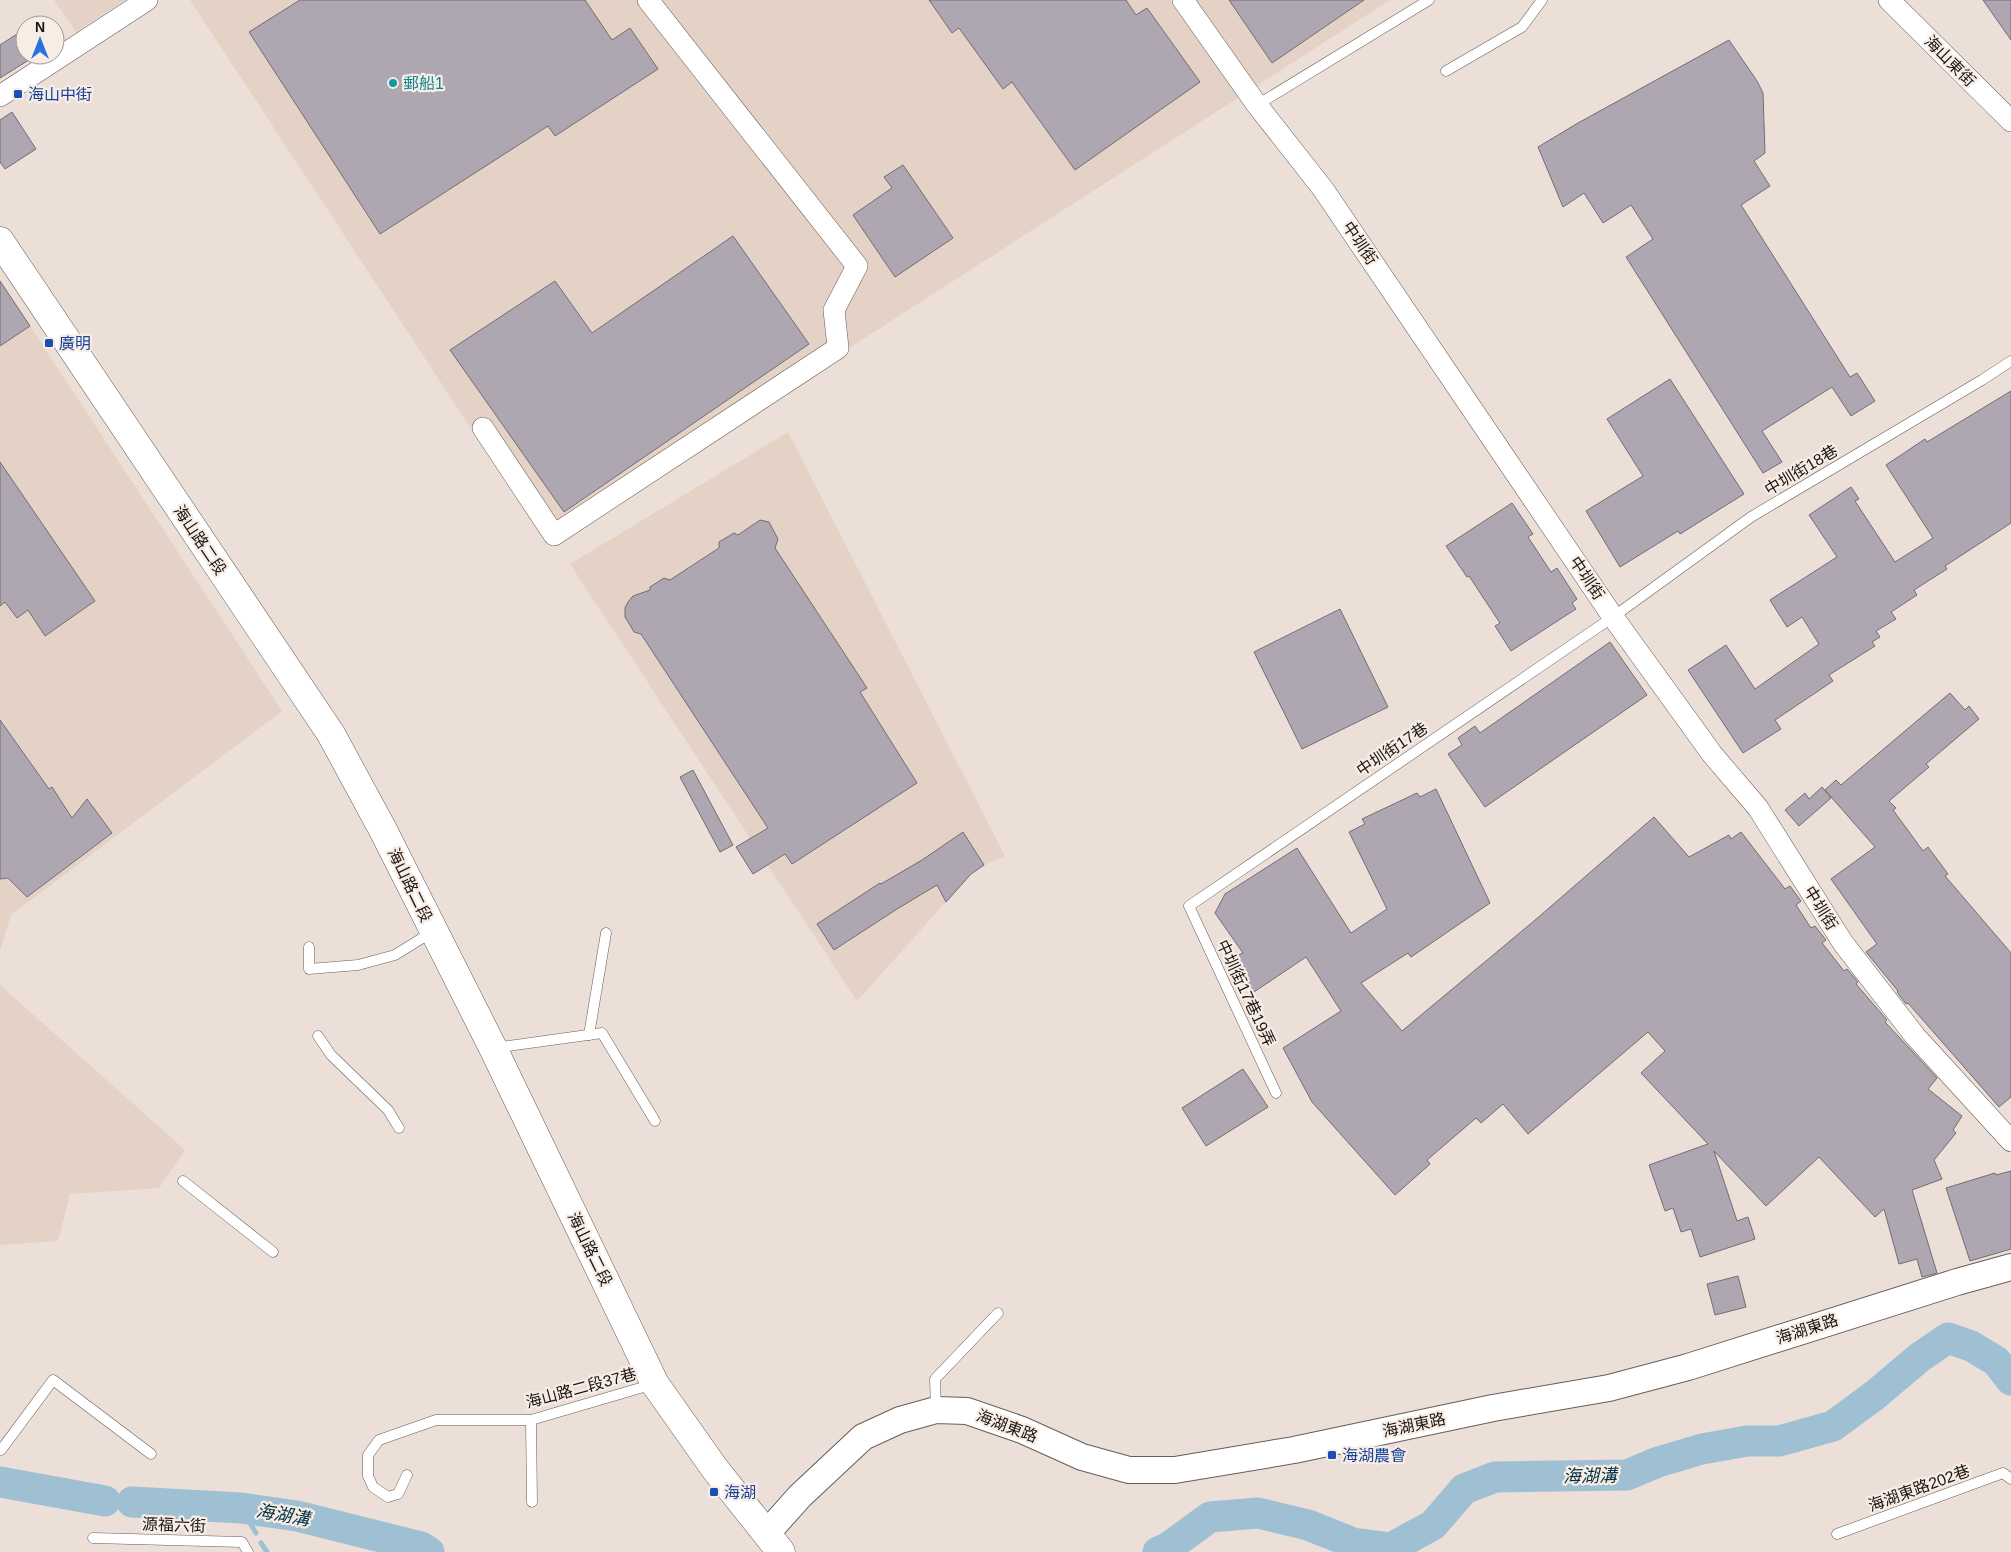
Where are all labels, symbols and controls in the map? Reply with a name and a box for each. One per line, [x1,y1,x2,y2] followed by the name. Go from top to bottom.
[15,15,65,65] north arrow
[35,19,45,35] text: N
[1921,32,1979,90] street label: 海山東街
[403,75,444,92] place label: 郵船1
[387,77,399,89] marker: 郵船1
[28,86,92,103] place label: 海山中街
[12,88,24,100] marker: 海山中街
[1340,218,1380,268] street label: 中圳街
[59,335,91,352] place label: 廣明
[43,337,55,349] marker: 廣明
[1762,442,1840,498] street label: 中圳街18巷
[171,502,229,578] street label: 海山路二段
[1567,553,1607,603] street label: 中圳街
[1353,719,1431,779] street label: 中圳街17巷
[385,845,435,925] street label: 海山路二段
[1801,883,1841,933] street label: 中圳街
[1214,937,1278,1049] street label: 中圳街17巷19弄
[565,1209,615,1289] street label: 海山路二段
[1774,1311,1840,1347] street label: 海湖東路
[524,1365,638,1411] street label: 海山路二段37巷
[974,1407,1040,1445] street label: 海湖東路
[1381,1410,1447,1440] street label: 海湖東路
[1342,1447,1406,1464] place label: 海湖農會
[1326,1449,1338,1461] marker: 海湖農會
[1866,1462,1972,1514] street label: 海湖東路202巷
[1563,1465,1620,1486] water label: 海湖溝
[724,1484,756,1501] place label: 海湖
[708,1486,720,1498] marker: 海湖
[255,1500,314,1530] water label: 海湖溝
[142,1515,206,1535] street label: 源福六街

